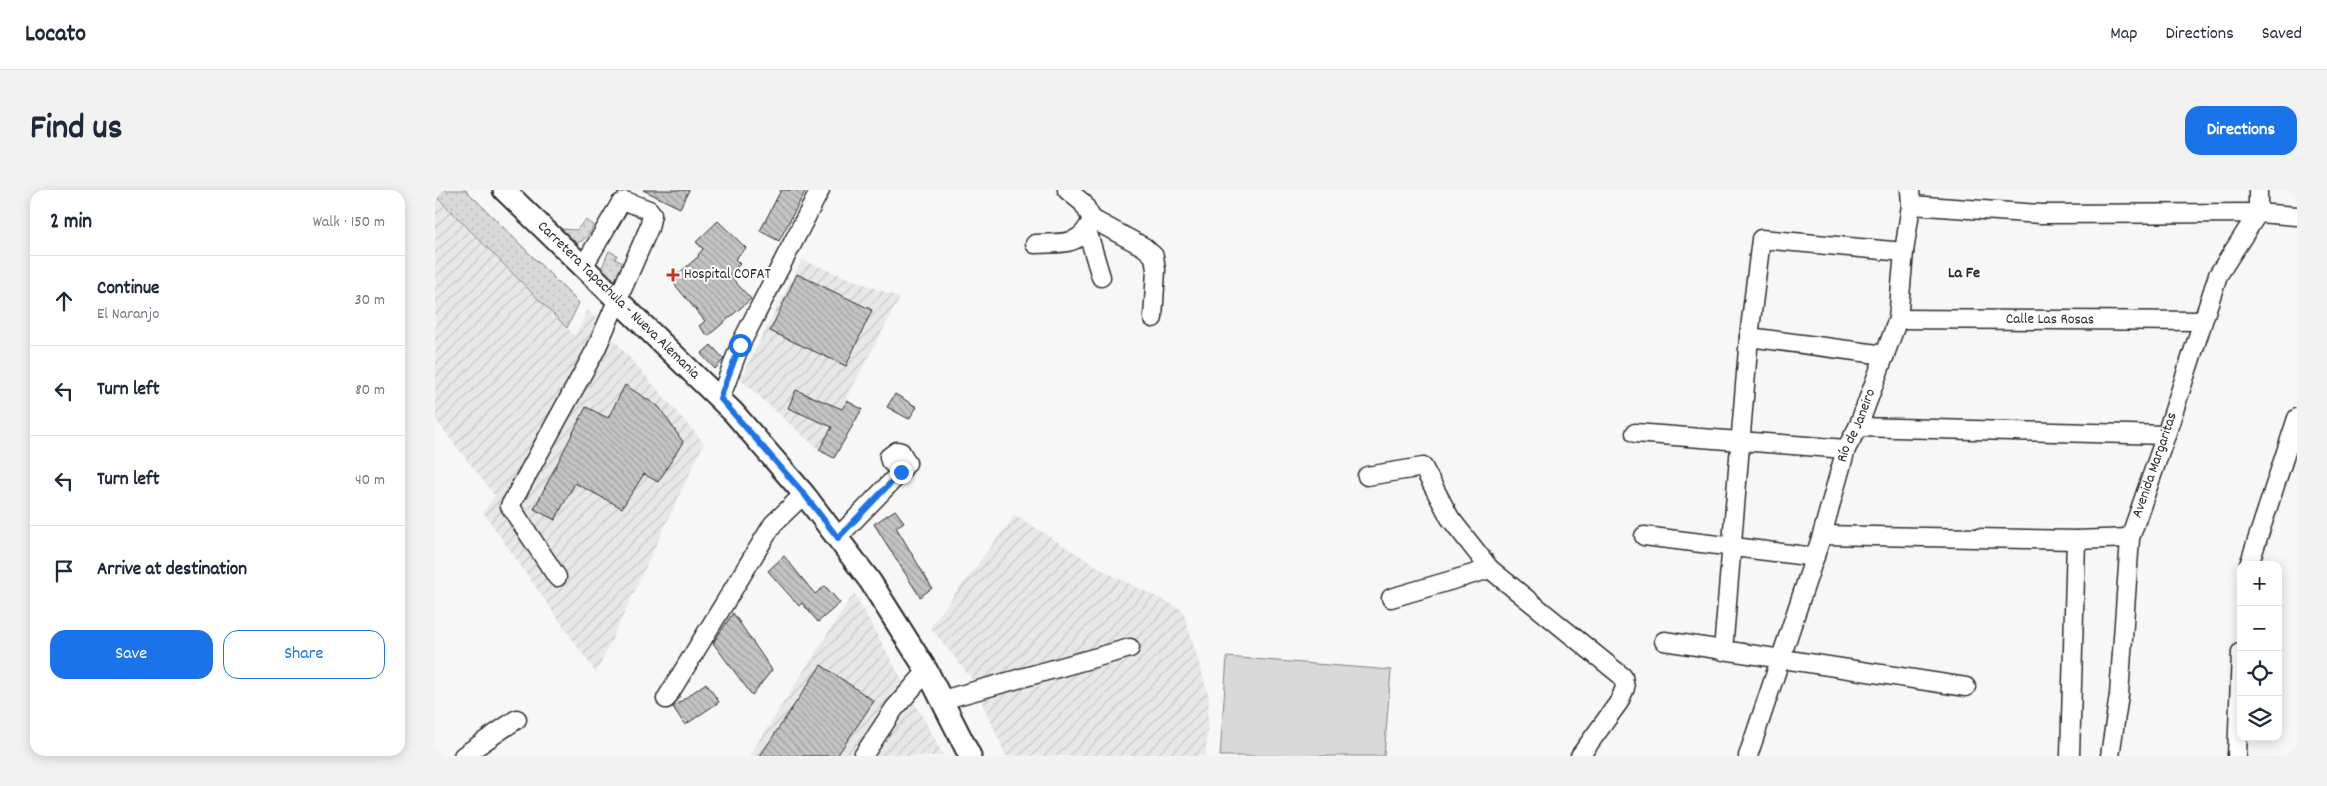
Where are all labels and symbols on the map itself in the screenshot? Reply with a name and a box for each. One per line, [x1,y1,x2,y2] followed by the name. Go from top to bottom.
[532,216,705,386] street label: Carretera Tapachula - Nueva Alemania
[1948,262,1980,285] district label: La Fe
[684,264,771,286] place label: Hospital COFAT
[666,268,680,282] marker: Hospital COFAT
[2006,309,2094,331] street label: Calle Las Rosas
[729,334,752,357] route start
[1832,386,1882,465] street label: Río de Janeiro
[2127,410,2184,521] street label: Avenida Margaritas
[890,461,913,484] route end

